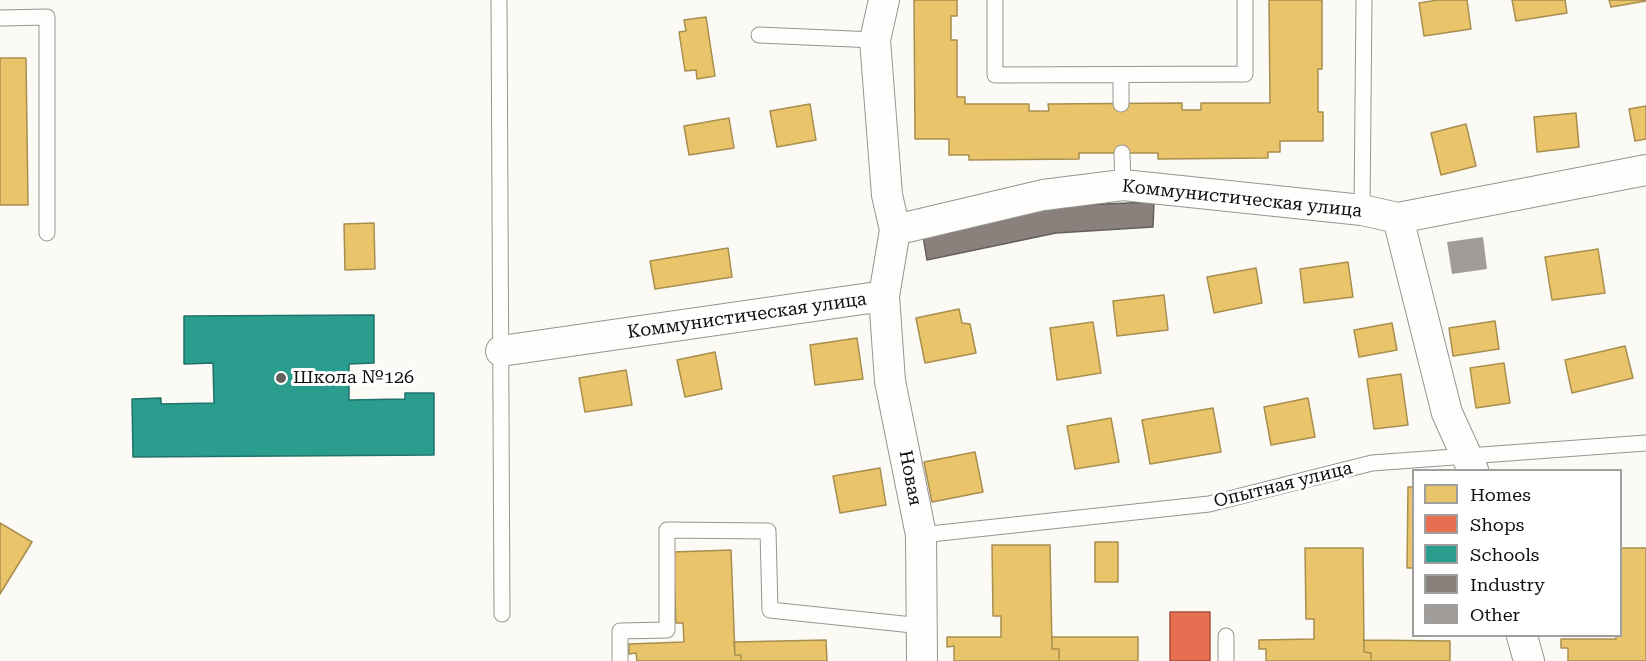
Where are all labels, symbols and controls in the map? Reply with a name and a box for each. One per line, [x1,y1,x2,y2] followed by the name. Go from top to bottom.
[1121,176,1363,222] street label: Коммунистическая улица
[626,289,868,343] street label: Коммунистическая улица
[293,367,414,389] place label: Школа №126
[274,371,288,385] marker: Школа №126
[894,448,926,508] street label: Новая
[1212,457,1354,513] street label: Опытная улица
[1412,469,1622,637] legend
[1470,484,1531,505] text: Homes
[1470,514,1524,535] text: Shops
[1470,544,1539,565] text: Schools
[1470,574,1545,595] text: Industry
[1470,604,1520,625] text: Other

